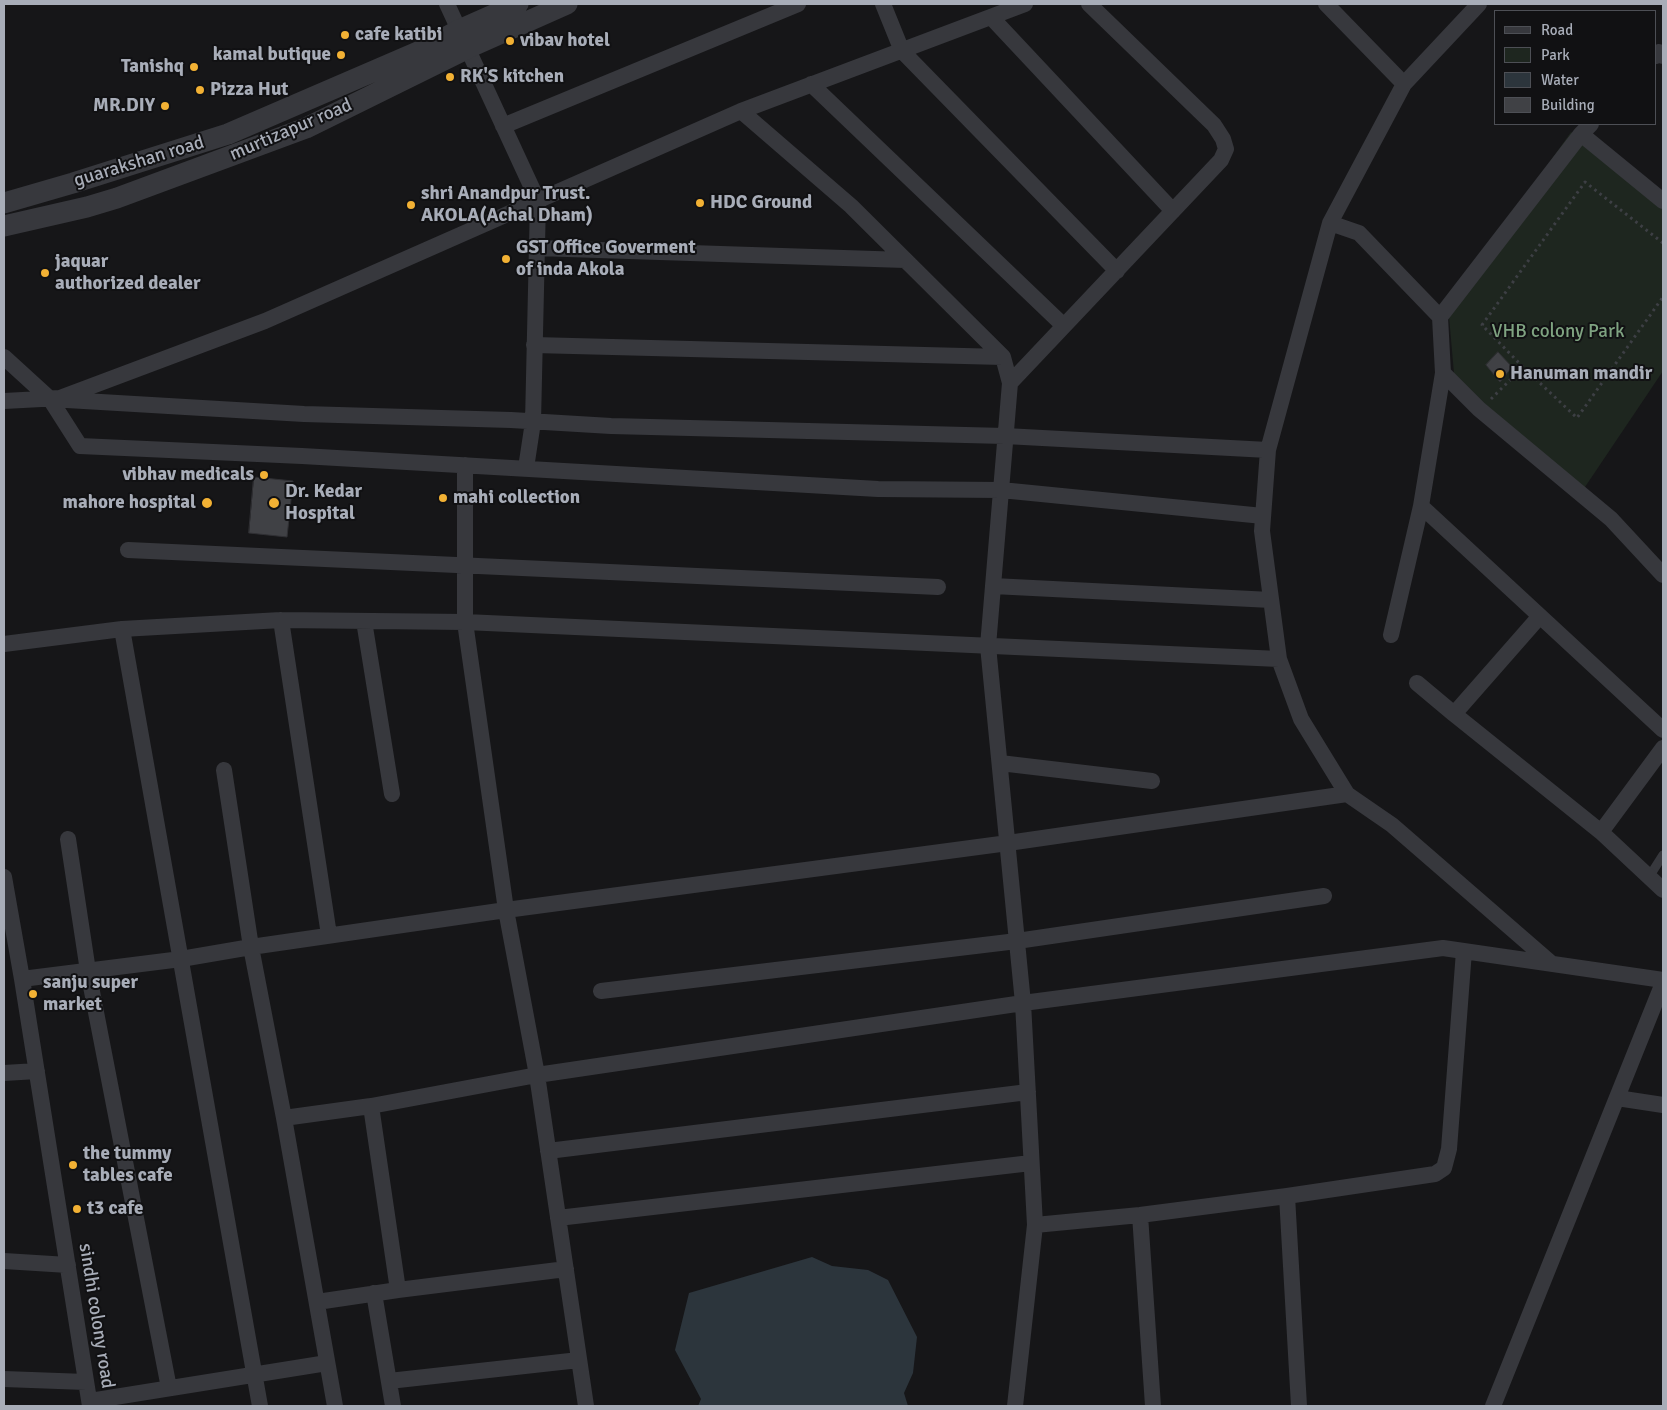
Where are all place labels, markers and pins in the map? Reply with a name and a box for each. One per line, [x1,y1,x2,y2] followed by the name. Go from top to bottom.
[355,24,442,46] place label: cafe katibi
[339,29,351,41] marker: cafe katibi
[520,30,610,52] place label: vibav hotel
[504,35,516,47] marker: vibav hotel
[213,44,331,66] place label: kamal butique
[335,49,347,61] marker: kamal butique
[121,56,184,78] place label: Tanishq
[188,61,200,73] marker: Tanishq
[460,66,564,88] place label: RK'S kitchen
[444,71,456,83] marker: RK'S kitchen
[210,79,288,101] place label: Pizza Hut
[194,84,206,96] marker: Pizza Hut
[93,95,155,117] place label: MR.DIY
[159,100,171,112] marker: MR.DIY
[421,183,593,227] place label: shri Anandpur Trust. AKOLA(Achal Dham)
[710,192,812,214] place label: HDC Ground
[694,197,706,209] marker: HDC Ground
[405,199,417,211] marker: shri Anandpur Trust. AKOLA(Achal Dham)
[516,237,696,281] place label: GST Office Goverment of inda Akola
[55,251,200,295] place label: jaquar authorized dealer
[500,253,512,265] marker: GST Office Goverment of inda Akola
[39,267,51,279] marker: jaquar authorized dealer
[1510,363,1652,385] place label: Hanuman mandir
[1494,368,1506,380] marker: Hanuman mandir
[123,464,254,486] place label: vibhav medicals
[258,469,270,481] marker: vibhav medicals
[285,481,362,525] place label: Dr. Kedar Hospital
[453,487,580,509] place label: mahi collection
[63,492,196,514] place label: mahore hospital
[437,492,449,504] marker: mahi collection
[200,496,214,510] marker: mahore hospital
[267,496,281,510] marker: Dr. Kedar Hospital
[43,972,138,1016] place label: sanju super market
[27,988,39,1000] marker: sanju super market
[83,1143,173,1187] place label: the tummy tables cafe
[67,1159,79,1171] marker: the tummy tables cafe
[87,1198,144,1220] place label: t3 cafe
[71,1203,83,1215] marker: t3 cafe

